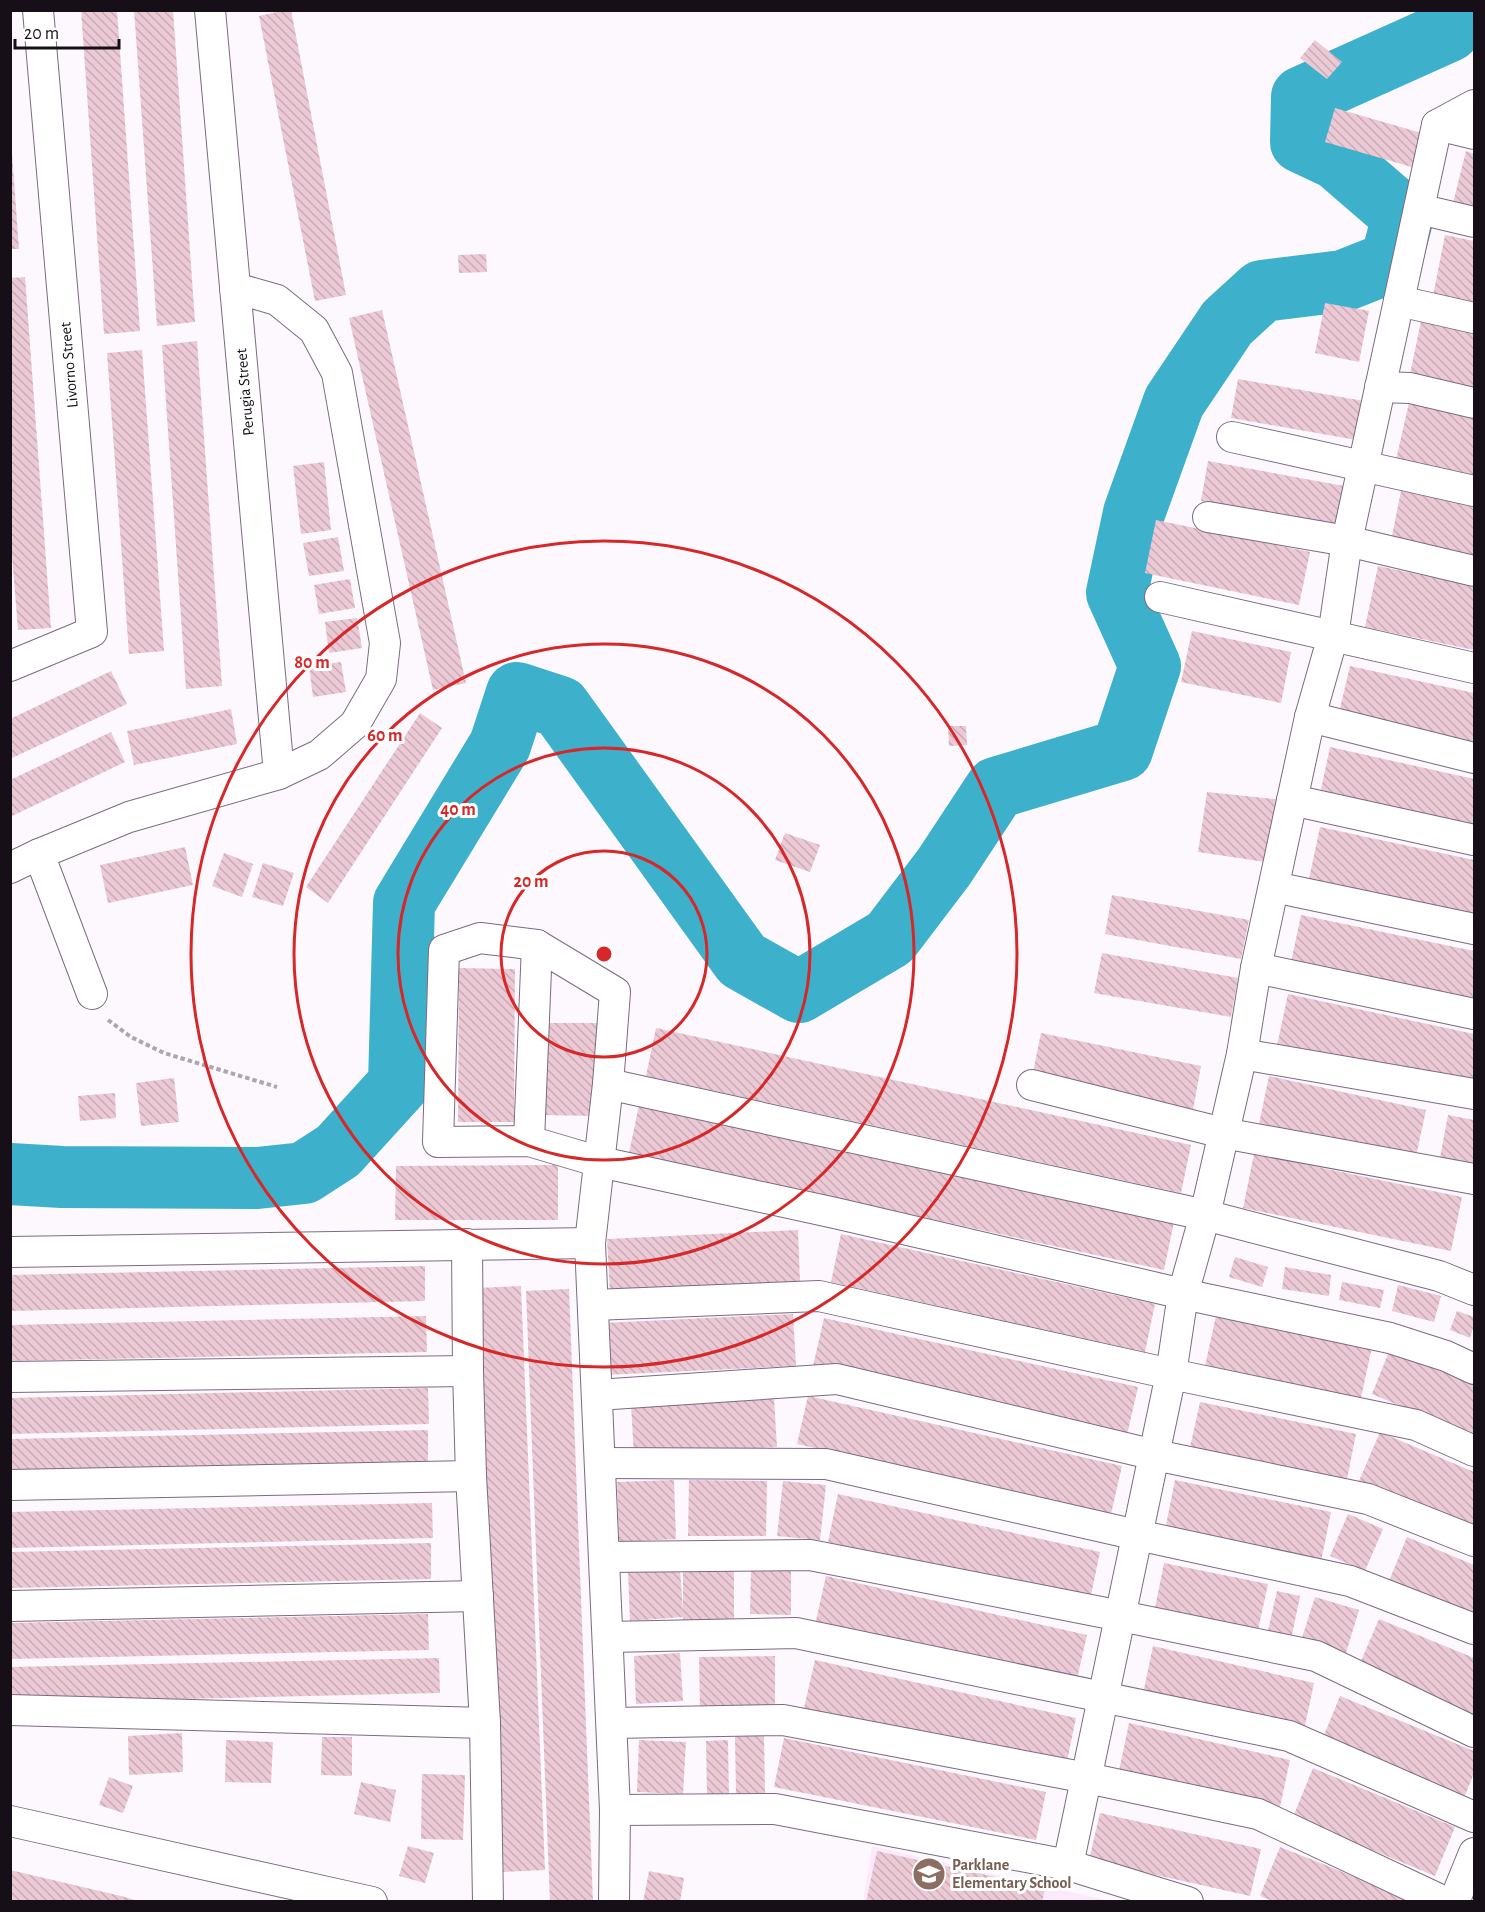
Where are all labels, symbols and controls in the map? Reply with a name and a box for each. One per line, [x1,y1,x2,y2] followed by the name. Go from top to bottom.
[15,12,118,50] scale bar
[24,25,59,43] text: 20 m
[57,321,81,409] street label: Livorno Street
[233,348,257,436] street label: Perugia Street
[294,654,330,672] text: 80 m
[367,727,403,745] text: 60 m
[440,801,476,819] text: 40 m
[513,873,549,891] text: 20 m
[594,944,614,964] centre of rings
[911,1856,947,1892] school or university icon: Parklane Elementary School
[952,1857,1072,1892] place label: Parklane Elementary School

